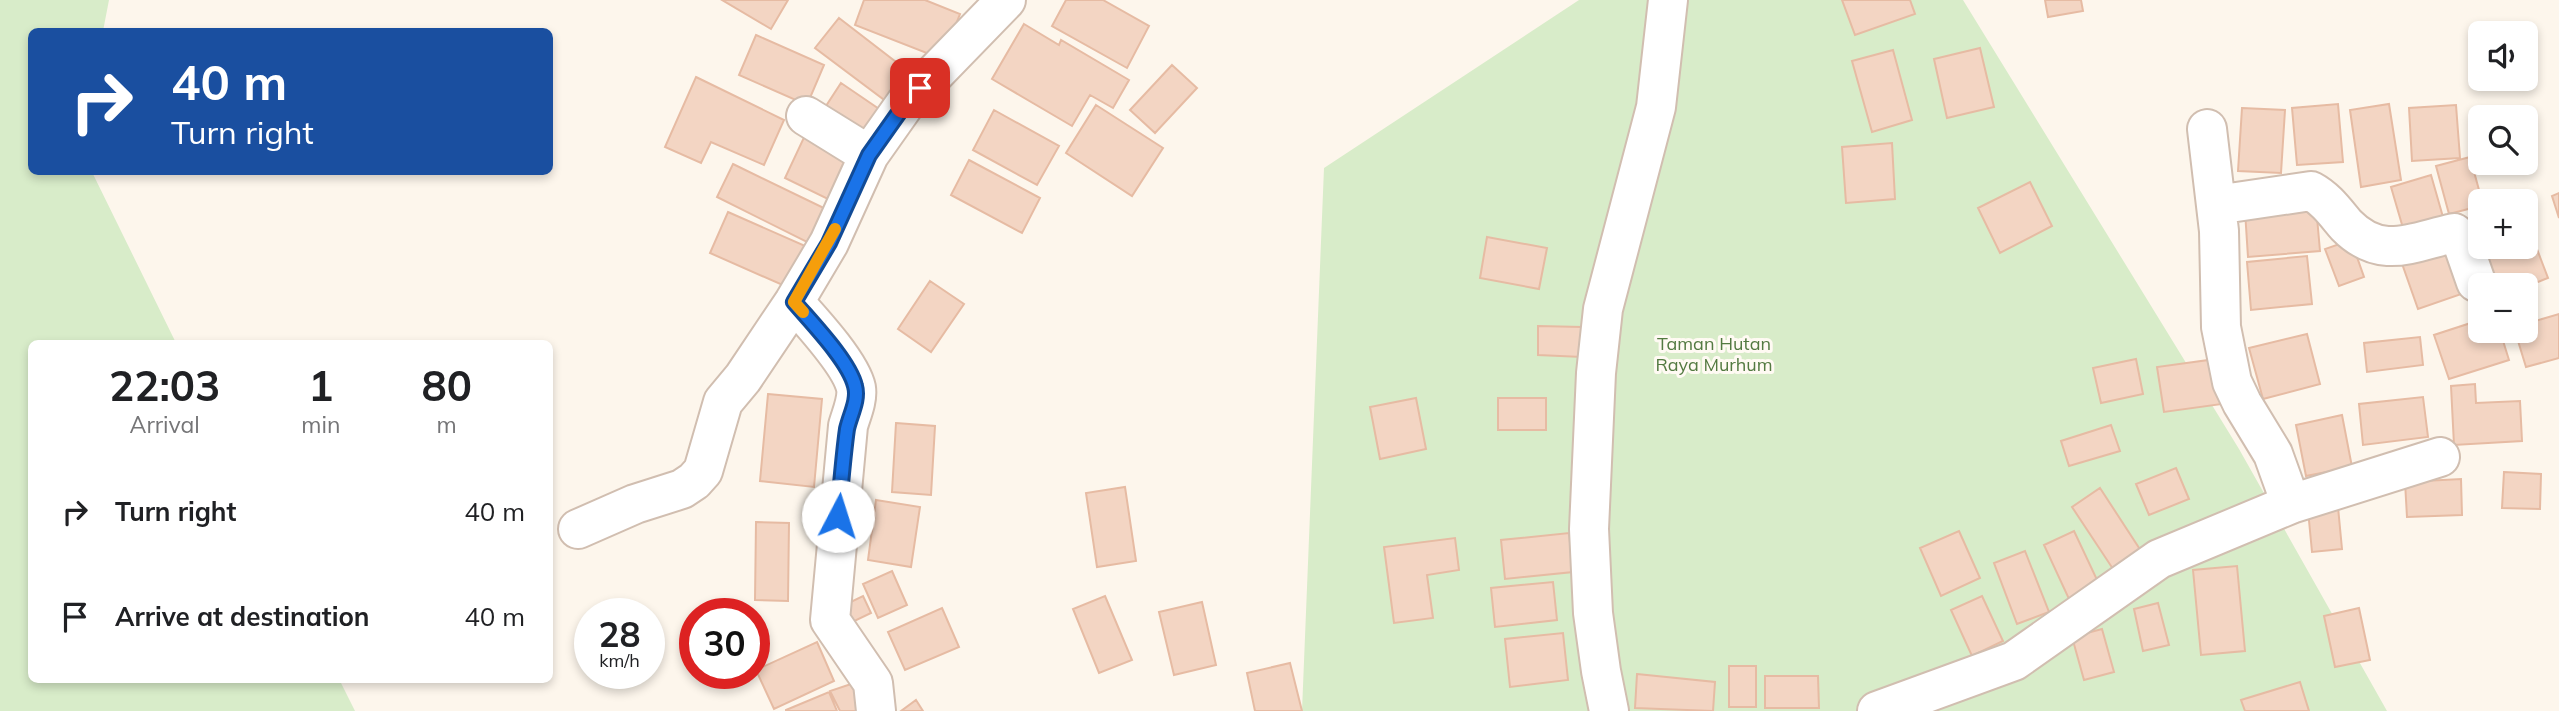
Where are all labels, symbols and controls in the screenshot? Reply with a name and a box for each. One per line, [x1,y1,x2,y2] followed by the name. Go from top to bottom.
[2468,21,2538,343] map controls
[2468,21,2538,91] button: sound
[171,51,287,112] text: 40 m
[56,56,147,147] icon: right
[890,58,950,118] pin
[901,69,939,107] icon: arrive
[2468,105,2538,175] button: search
[171,112,314,152] text: Turn right
[2468,189,2538,259] button: +
[2468,273,2538,343] button: −
[1655,332,1773,376] park label: Taman Hutan Raya Murhum
[109,359,220,412] text: 22:03
[308,359,333,412] text: 1
[422,359,472,412] text: 80
[129,410,200,439] text: Arrival
[301,410,340,439] text: min
[437,410,457,439] text: m
[801,479,875,553] position arrow
[56,493,94,531] icon: right
[115,495,236,528] text: Turn right
[464,495,525,528] text: 40 m
[56,598,94,636] icon: arrive
[679,598,770,689] speed limit sign: 30
[115,600,370,633] text: Arrive at destination
[464,600,525,633] text: 40 m
[598,612,641,656] text: 28
[599,649,640,672] text: km/h

